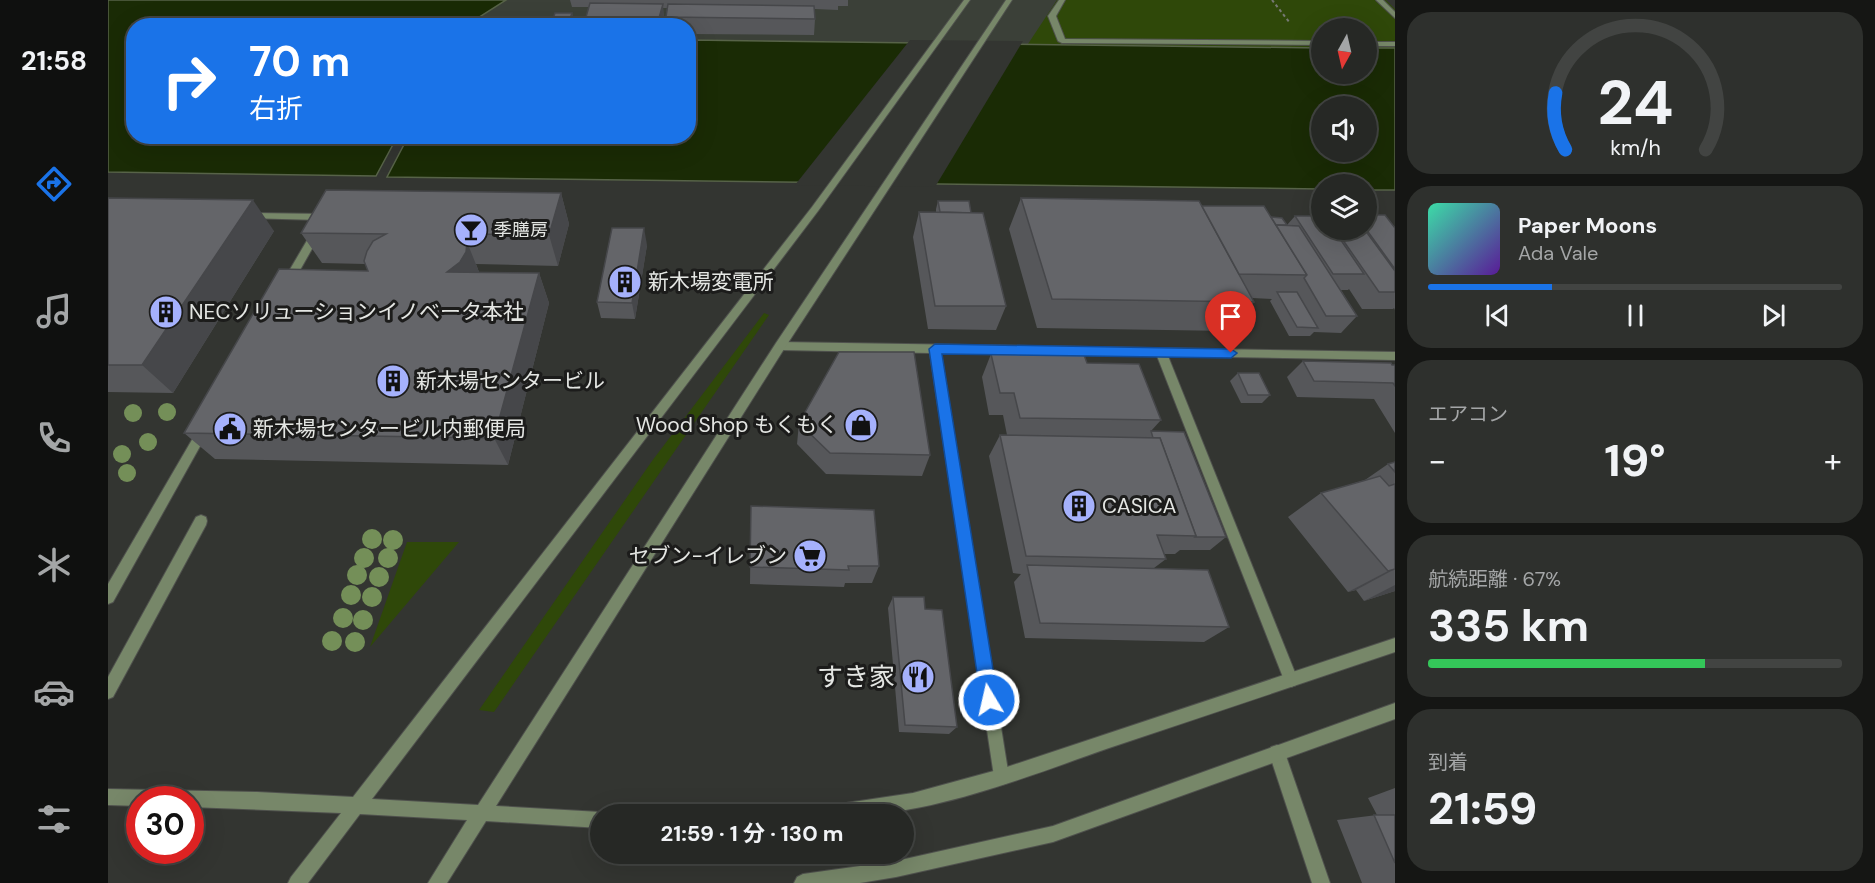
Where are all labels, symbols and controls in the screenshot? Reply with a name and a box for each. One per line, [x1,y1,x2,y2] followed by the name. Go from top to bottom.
[1311,18,1377,84] north arrow
[1311,18,1377,240] map controls
[249,34,350,89] text: 70 m
[150,42,228,120] icon: right
[21,43,87,78] text: 21:58
[1597,62,1673,143] text: 24
[249,91,303,126] text: 右折
[1311,96,1377,162] button: sound
[1610,134,1660,162] text: km/h
[33,163,75,205] icon: directions
[1311,174,1377,240] button: layers
[1518,211,1657,240] text: Paper Moons
[453,212,489,248] bar icon: 季膳房
[494,218,548,242] place label: 季膳房
[1518,240,1598,266] text: Ada Vale
[607,264,643,300] building icon: 新木場変電所
[648,268,774,296] place label: 新木場変電所
[33,290,75,332] icon: music
[1205,291,1256,353] pin
[148,294,184,330] building icon: NECソリューションイノベータ本社
[189,298,524,326] place label: NECソリューションイノベータ本社
[1481,299,1514,332] icon: previous
[1619,299,1652,332] icon: pause
[1757,299,1790,332] icon: next
[1214,300,1247,333] icon: arrive
[375,363,411,399] building icon: 新木場センタービル
[416,367,605,395] place label: 新木場センタービル
[1428,401,1508,427] text: エアコン
[843,407,879,443] shop icon: Wood Shop もくもく
[212,411,248,447] public building icon: 新木場センタービル内郵便局
[636,411,838,439] place label: Wood Shop もくもく
[253,415,526,443] place label: 新木場センタービル内郵便局
[33,417,75,459] icon: phone
[1604,431,1666,490] text: 19°
[1428,439,1446,482] text: −
[1824,439,1842,482] text: +
[1061,488,1097,524] building icon: CASICA
[1102,492,1176,520] place label: CASICA
[792,538,828,574] supermarket icon: セブン-イレブン
[629,542,787,570] place label: セブン-イレブン
[33,544,75,586] icon: climate
[1428,566,1561,592] text: 航続距離 · 67%
[1428,596,1589,655] text: 335 km
[900,659,936,695] restaurant icon: すき家
[817,660,895,694] place label: すき家
[957,668,1021,732] position arrow
[33,671,75,713] icon: car
[1428,749,1468,775] text: 到着
[1428,779,1537,838] text: 21:59
[126,786,204,864] speed limit sign: 30
[33,798,75,840] icon: filters
[660,819,844,848] text: 21:59 · 1 分 · 130 m

